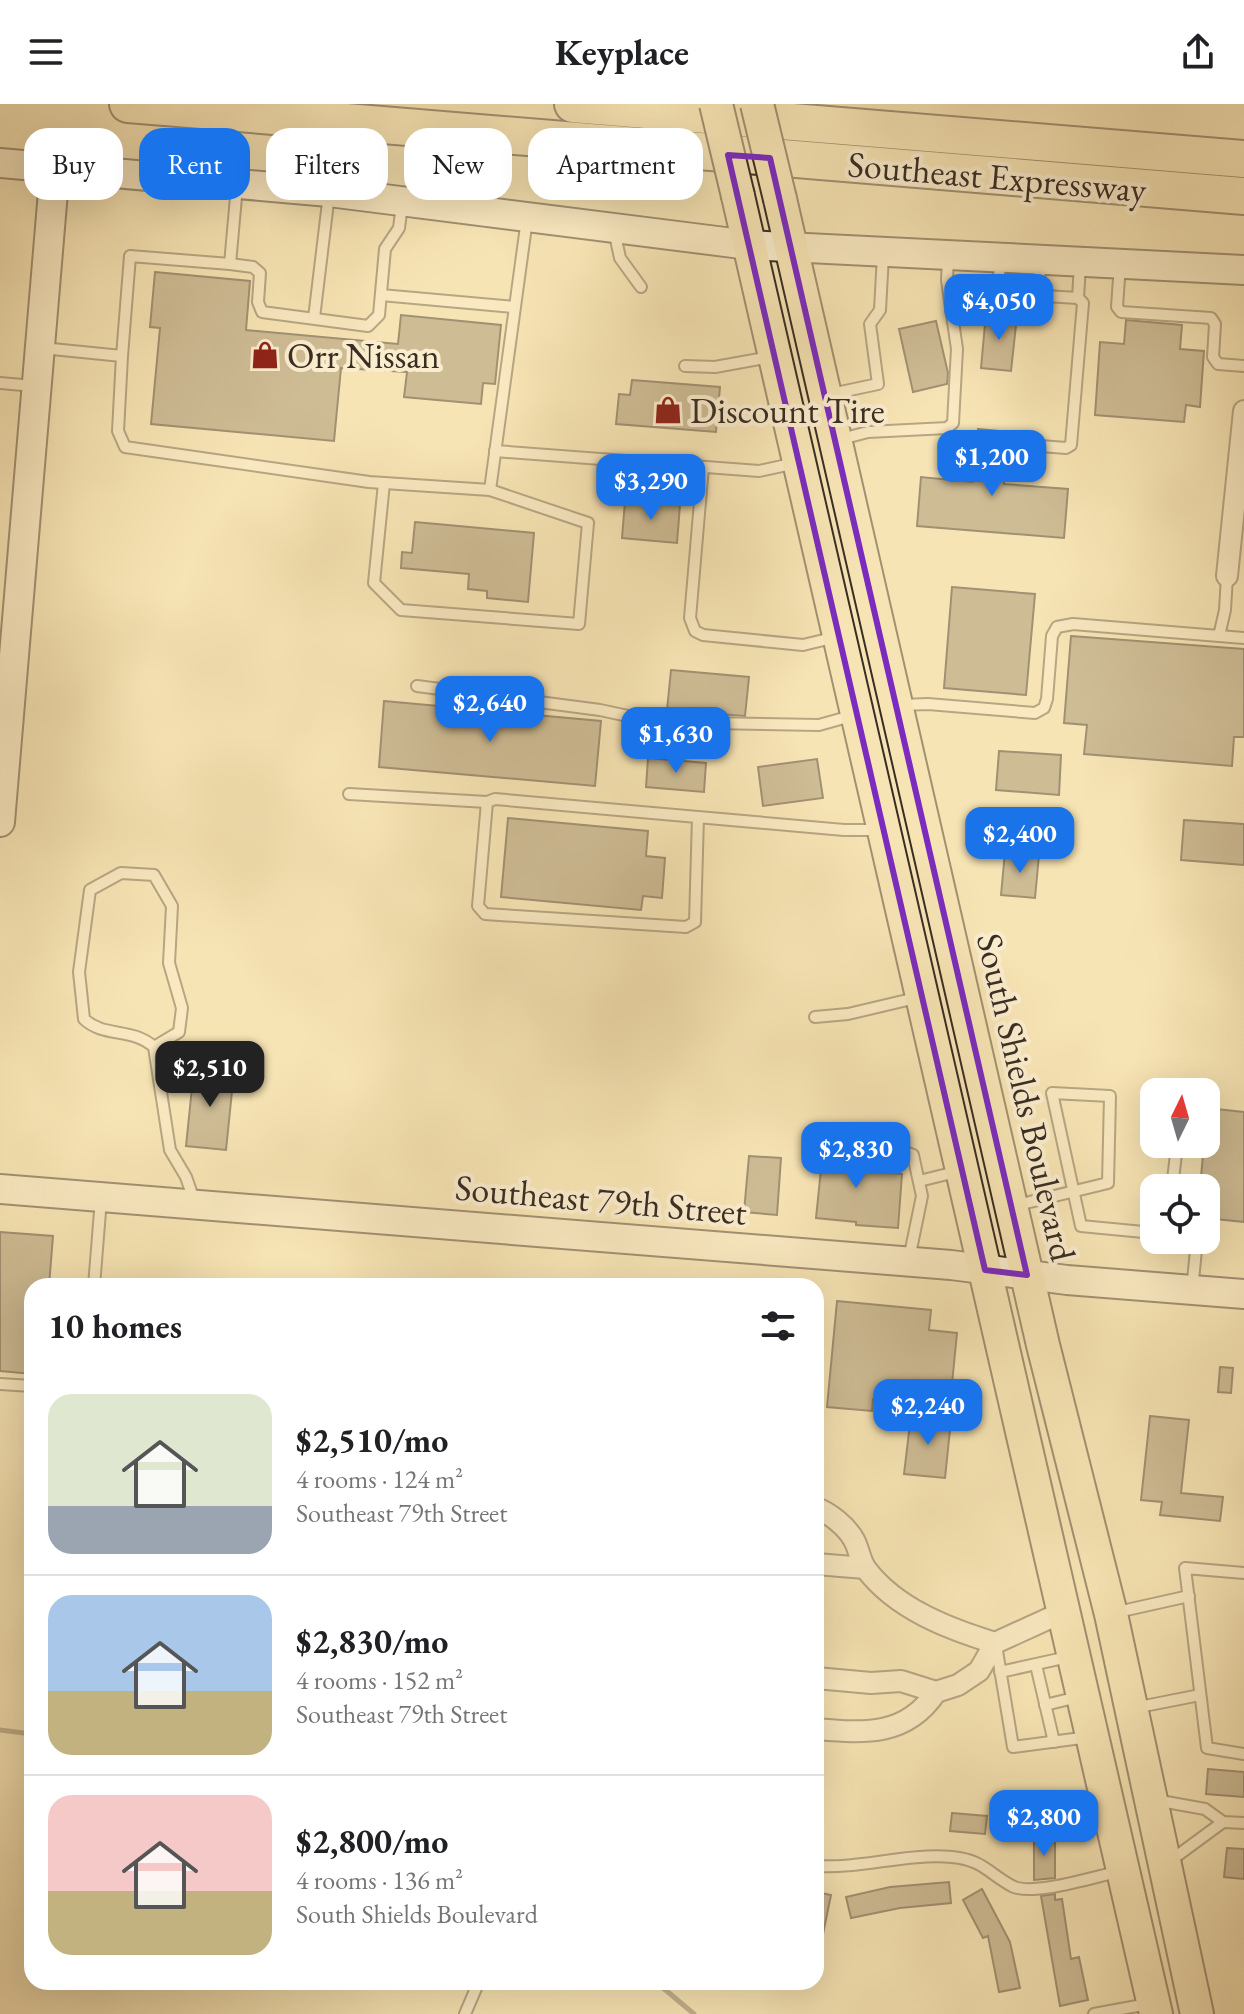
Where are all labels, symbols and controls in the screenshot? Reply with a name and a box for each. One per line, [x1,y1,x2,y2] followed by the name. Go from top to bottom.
[555,29,689,76] text: Keyplace
[24,30,68,74] icon: menu
[1176,30,1220,74] icon: share
[24,128,123,200] chip: Buy
[139,128,250,200] chip: Rent
[266,128,388,200] chip: Filters
[404,128,512,200] chip: New
[528,128,703,200] chip: Apartment
[846,140,1148,213] street label: Southeast Expressway
[934,274,1064,342] pin: $4,050
[962,283,1036,317] text: $4,050
[287,332,440,379] place label: Orr Nissan
[250,340,280,370] shop icon: Orr Nissan
[690,387,885,434] place label: Discount Tire
[653,395,683,425] shop icon: Discount Tire
[927,430,1057,498] pin: $1,200
[955,439,1029,473] text: $1,200
[586,454,716,522] pin: $3,290
[614,463,688,497] text: $3,290
[425,676,555,744] pin: $2,640
[453,685,527,719] text: $2,640
[611,707,741,775] pin: $1,630
[639,716,713,750] text: $1,630
[955,807,1085,875] pin: $2,400
[983,816,1057,850] text: $2,400
[966,929,1087,1266] street label: South Shields Boulevard
[145,1041,275,1109] pin: $2,510
[173,1050,247,1084] text: $2,510
[1140,1078,1220,1158] north arrow
[1140,1078,1220,1254] map controls
[791,1122,921,1190] pin: $2,830
[819,1131,893,1165] text: $2,830
[453,1163,749,1236] street label: Southeast 79th Street
[1140,1174,1220,1254] button: locate
[48,1304,182,1348] text: 10 homes
[756,1304,800,1348] icon: filters
[863,1379,993,1447] pin: $2,240
[891,1388,965,1422] text: $2,240
[296,1418,448,1462] text: $2,510/mo
[112,1426,208,1522] icon: home
[296,1462,463,1496] text: 4 rooms · 124 m²
[296,1496,507,1530] text: Southeast 79th Street
[296,1619,448,1663] text: $2,830/mo
[112,1627,208,1723] icon: home
[296,1663,463,1697] text: 4 rooms · 152 m²
[296,1697,507,1731] text: Southeast 79th Street
[979,1790,1109,1858] pin: $2,800
[1007,1799,1081,1833] text: $2,800
[296,1819,448,1863] text: $2,800/mo
[112,1827,208,1923] icon: home
[296,1863,463,1897] text: 4 rooms · 136 m²
[296,1897,538,1931] text: South Shields Boulevard

